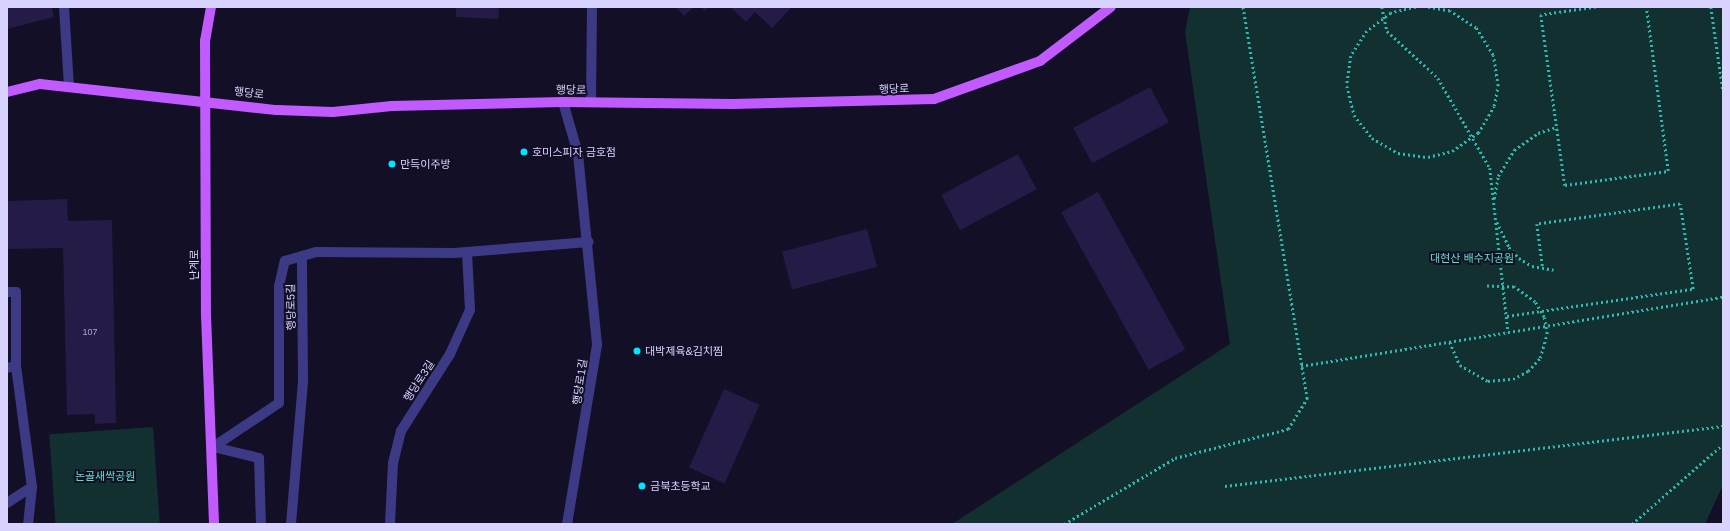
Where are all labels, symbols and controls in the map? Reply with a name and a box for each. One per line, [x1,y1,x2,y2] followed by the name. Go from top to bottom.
[879,82,909,96] street label: 행당로
[556,83,586,97] street label: 행당로
[233,85,265,101] street label: 행당로
[532,145,616,159] place label: 호미스피자 금호점
[519,147,529,157] marker: 호미스피자 금호점
[400,157,451,171] place label: 만득이주방
[387,159,397,169] marker: 만득이주방
[187,250,201,280] street label: 난계로
[1430,251,1514,265] park label: 대현산 배수지공원
[284,284,298,330] street label: 행당로5길
[82,327,98,337] house number: 107
[645,344,723,358] place label: 대박제육&김치찜
[632,346,642,356] marker: 대박제육&김치찜
[401,358,437,404] street label: 행당로3길
[570,358,590,406] street label: 행당로1길
[75,469,135,483] park label: 논골새싹공원
[650,479,711,493] place label: 금북초등학교
[637,481,647,491] marker: 금북초등학교

